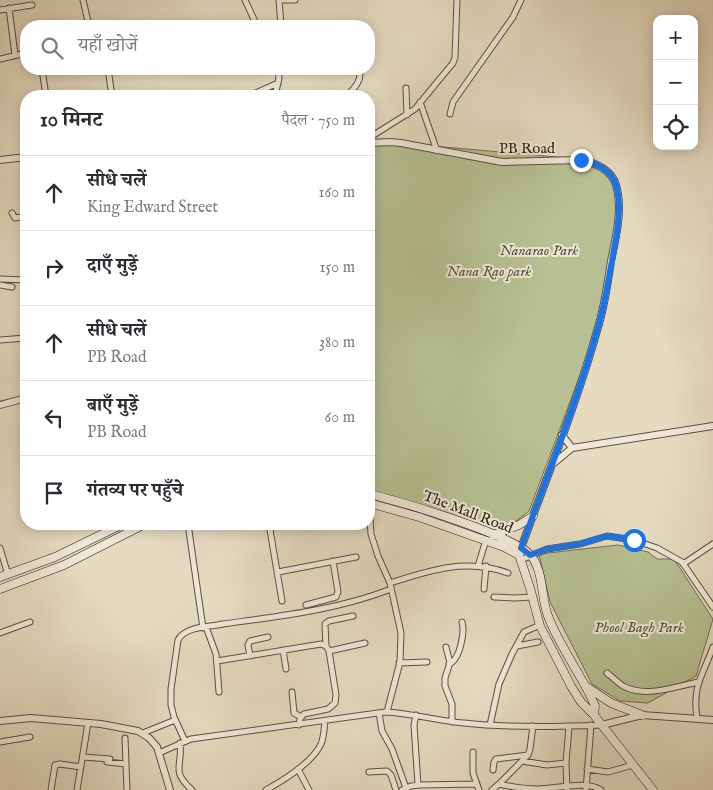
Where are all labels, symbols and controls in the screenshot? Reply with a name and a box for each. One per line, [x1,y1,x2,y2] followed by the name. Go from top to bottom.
[653,15,698,150] map controls
[653,15,698,60] button: +
[20,20,375,75] search box
[38,34,66,62] icon: search
[78,34,138,58] text: यहाँ खोजें
[653,60,698,105] button: −
[653,105,698,150] button: locate
[40,107,102,134] text: 10 मिनट
[281,111,355,131] text: पैदल · 750 m
[499,139,556,158] street label: PB Road
[570,149,593,172] route end
[87,169,146,193] text: सीधे चलें
[40,179,68,207] icon: ahead
[319,183,355,203] text: 160 m
[87,198,218,218] text: King Edward Street
[500,241,578,260] park label: Nanarao Park
[40,254,68,282] icon: right
[87,254,138,278] text: दाएँ मुड़ें
[320,258,355,278] text: 150 m
[447,262,531,281] park label: Nana Rao park
[87,319,146,343] text: सीधे चलें
[40,329,68,357] icon: ahead
[319,333,355,353] text: 380 m
[87,348,147,368] text: PB Road
[87,394,138,418] text: बाएँ मुड़ें
[40,404,68,432] icon: left
[325,408,355,428] text: 60 m
[87,423,147,443] text: PB Road
[40,479,68,507] icon: arrive
[87,479,183,503] text: गंतव्य पर पहुँचे
[420,486,517,538] street label: The Mall Road
[623,529,646,552] route start
[594,618,684,638] park label: Phool Bagh Park

